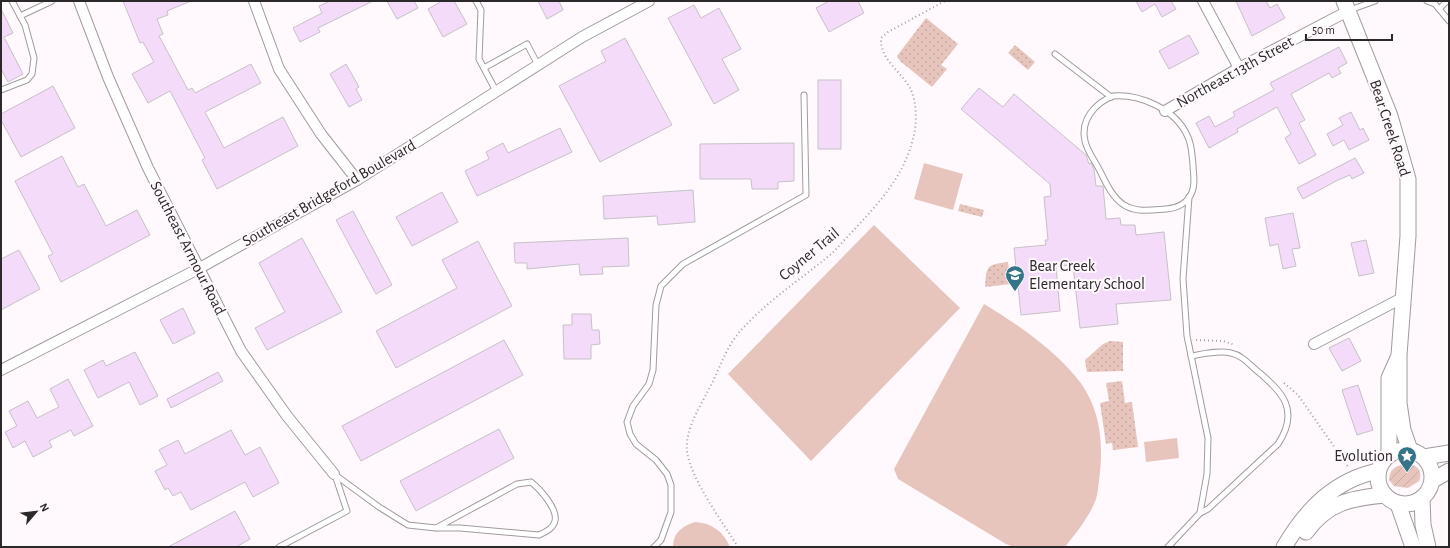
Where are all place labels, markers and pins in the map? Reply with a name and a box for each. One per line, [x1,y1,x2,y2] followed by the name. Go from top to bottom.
[1029,258,1145,293] place label: Bear Creek Elementary School
[1004,264,1026,292] school or university icon: Bear Creek Elementary School
[1396,445,1418,473] place icon: Evolution
[1334,448,1393,464] place label: Evolution

